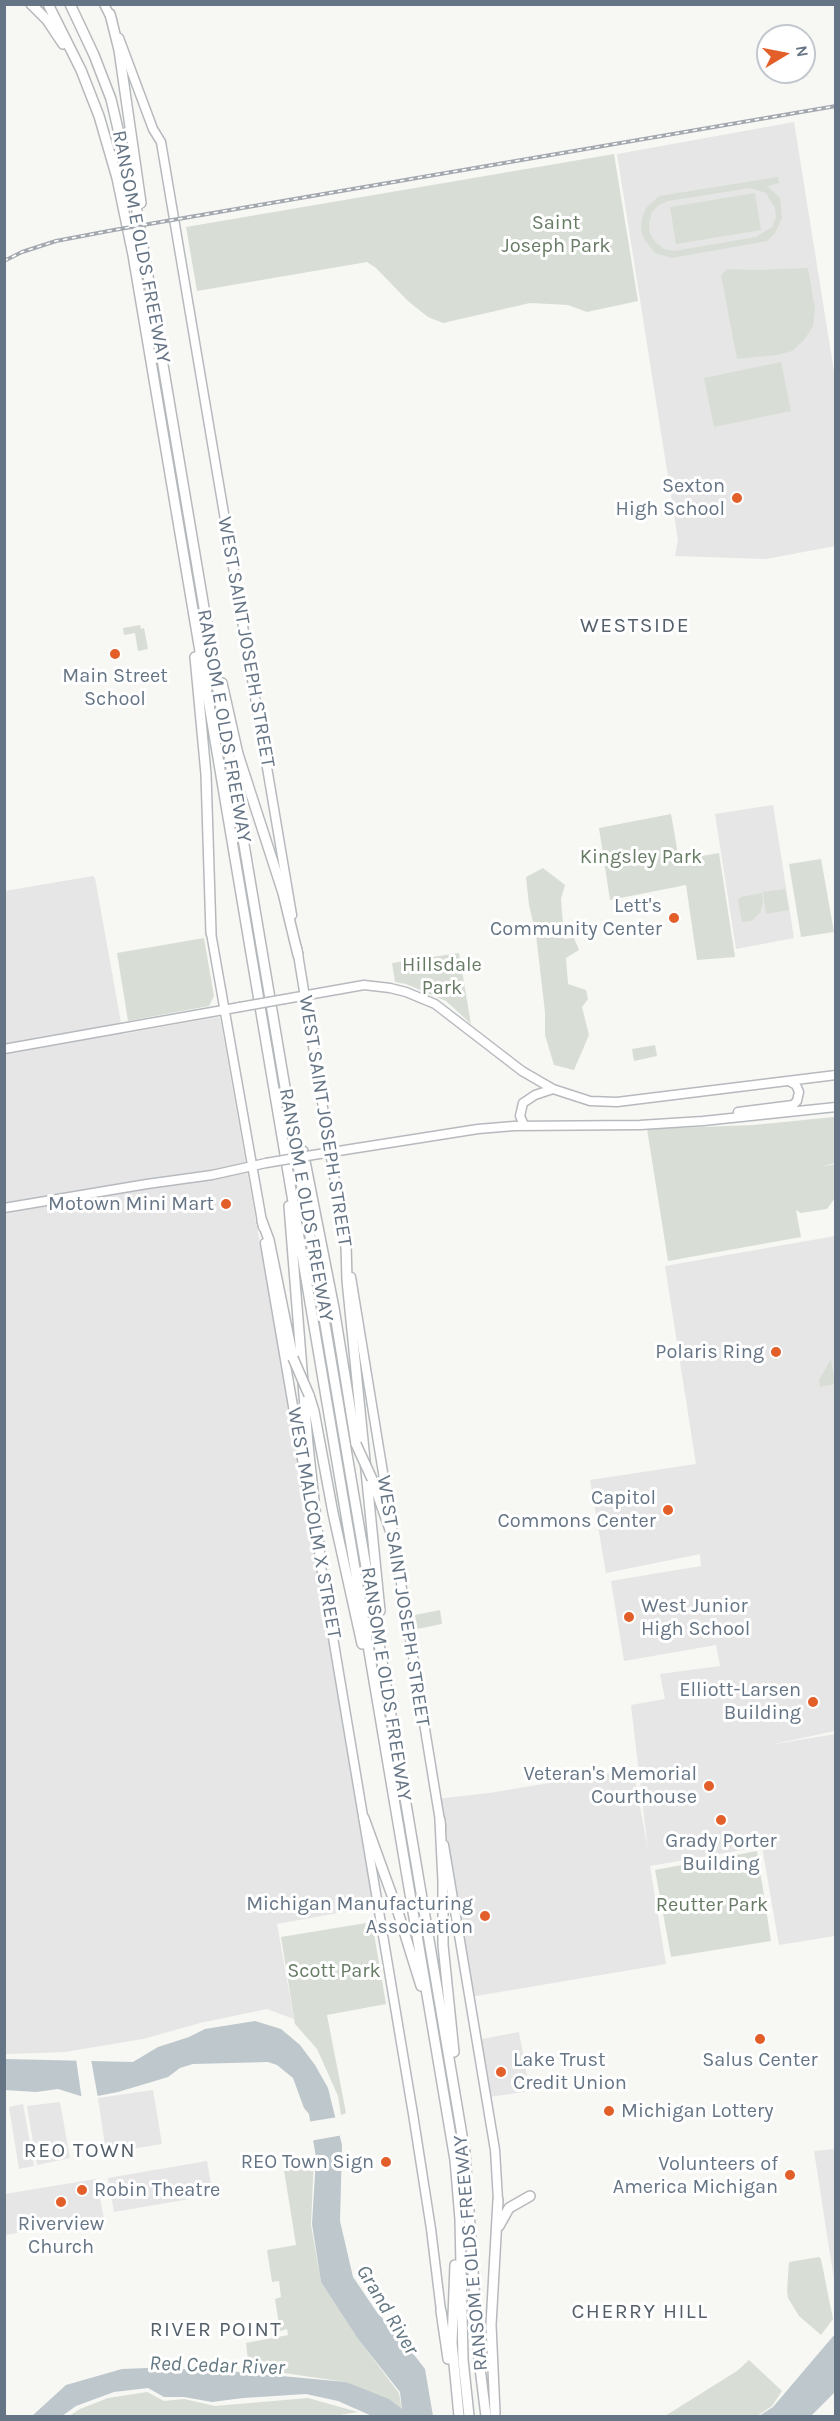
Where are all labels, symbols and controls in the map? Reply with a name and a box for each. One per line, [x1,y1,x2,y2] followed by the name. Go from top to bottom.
[756,24,816,84] north arrow
[792,44,813,58] text: N
[107,128,175,366] street label: RANSOM E OLDS FREEWAY
[502,211,610,258] park label: Saint Joseph Park
[616,474,725,521] place label: Sexton High School
[730,491,744,505] marker: Sexton High School
[212,515,280,769] street label: WEST SAINT JOSEPH STREET
[192,607,256,845] street label: RANSOM E OLDS FREEWAY
[580,613,690,639] district label: WESTSIDE
[108,647,122,661] marker: Main Street School
[62,664,168,711] place label: Main Street School
[580,845,702,869] park label: Kingsley Park
[490,894,662,941] place label: Lett's Community Center
[667,911,681,925] marker: Lett's Community Center
[402,953,482,1000] park label: Hillsdale Park
[293,994,357,1248] street label: WEST SAINT JOSEPH STREET
[274,1086,338,1324] street label: RANSOM E OLDS FREEWAY
[48,1192,214,1216] place label: Motown Mini Mart
[219,1197,233,1211] marker: Motown Mini Mart
[655,1340,764,1364] place label: Polaris Ring
[769,1345,783,1359] marker: Polaris Ring
[282,1406,346,1640] street label: WEST MALCOLM X STREET
[371,1474,435,1728] street label: WEST SAINT JOSEPH STREET
[498,1486,656,1533] place label: Capitol Commons Center
[661,1503,675,1517] marker: Capitol Commons Center
[356,1565,416,1803] street label: RANSOM E OLDS FREEWAY
[641,1594,750,1641] place label: West Junior High School
[622,1610,636,1624] marker: West Junior High School
[679,1678,801,1725] place label: Elliott-Larsen Building
[806,1695,820,1709] marker: Elliott-Larsen Building
[523,1762,697,1809] place label: Veteran's Memorial Courthouse
[702,1779,716,1793] marker: Veteran's Memorial Courthouse
[714,1813,728,1827] marker: Grady Porter Building
[665,1829,777,1876] place label: Grady Porter Building
[246,1892,473,1939] place label: Michigan Manufacturing Association
[656,1893,768,1917] park label: Reutter Park
[478,1909,492,1923] marker: Michigan Manufacturing Association
[287,1959,381,1983] park label: Scott Park
[753,2032,767,2046] marker: Salus Center
[513,2048,627,2095] place label: Lake Trust Credit Union
[702,2048,818,2072] place label: Salus Center
[494,2065,508,2079] marker: Lake Trust Credit Union
[621,2099,773,2123] place label: Michigan Lottery
[602,2104,616,2118] marker: Michigan Lottery
[449,2134,493,2372] street label: RANSOM E OLDS FREEWAY
[24,2138,136,2164] district label: REO TOWN
[241,2150,374,2174] place label: REO Town Sign
[613,2152,778,2199] place label: Volunteers of America Michigan
[379,2155,393,2169] marker: REO Town Sign
[783,2168,797,2182] marker: Volunteers of America Michigan
[94,2178,220,2202] place label: Robin Theatre
[75,2183,89,2197] marker: Robin Theatre
[54,2195,68,2209] marker: Riverview Church
[18,2212,104,2259] place label: Riverview Church
[350,2260,424,2360] water label: Grand River
[572,2299,708,2325] district label: CHERRY HILL
[150,2317,282,2343] district label: RIVER POINT
[149,2351,285,2381] water label: Red Cedar River

